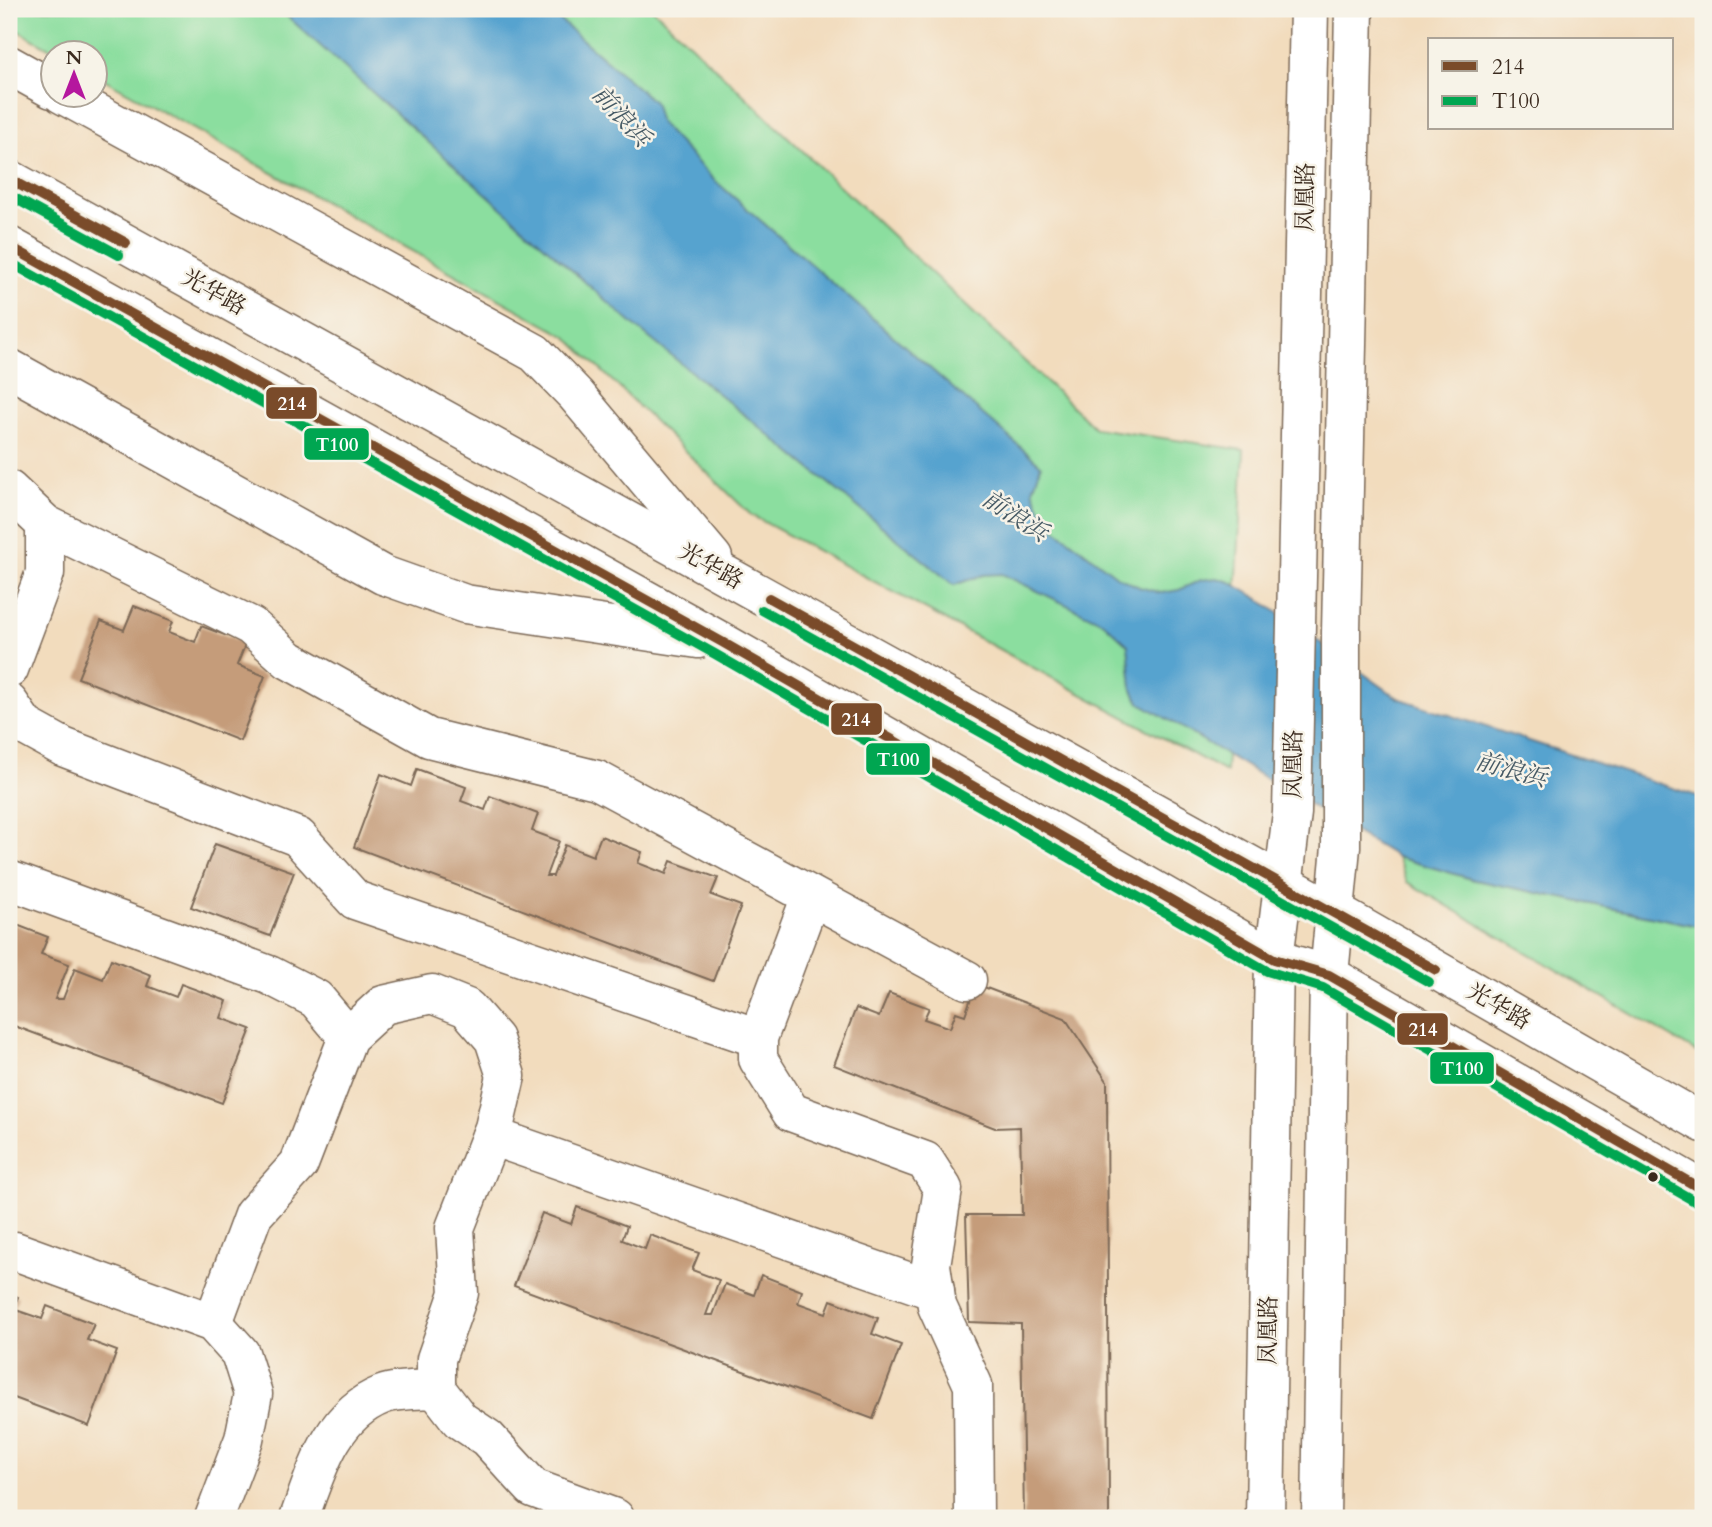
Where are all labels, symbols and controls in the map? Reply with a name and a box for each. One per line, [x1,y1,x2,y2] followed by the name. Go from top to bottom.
[38,38,108,108] north arrow
[1428,38,1674,130] legend
[66,45,83,71] text: N
[1492,53,1525,82] text: 214
[584,78,659,155] water label: 前浪浜
[1492,87,1540,116] text: T100
[1289,162,1321,232] street label: 凤凰路
[176,262,252,322] street label: 光华路
[265,386,318,420] line badge: 214
[277,391,307,417] text: 214
[303,427,370,461] line badge: T100
[315,432,359,458] text: T100
[976,483,1056,551] water label: 前浪浜
[673,536,749,596] street label: 光华路
[830,702,883,736] line badge: 214
[841,707,871,733] text: 214
[1277,729,1309,799] street label: 凤凰路
[865,742,931,776] line badge: T100
[1472,745,1552,796] water label: 前浪浜
[876,747,920,773] text: T100
[1461,975,1537,1037] street label: 光华路
[1396,1012,1449,1046] line badge: 214
[1408,1017,1438,1043] text: 214
[1429,1051,1495,1085] line badge: T100
[1440,1056,1484,1082] text: T100
[1646,1170,1660,1184] unlabelled marker
[1252,1295,1284,1365] street label: 凤凰路

